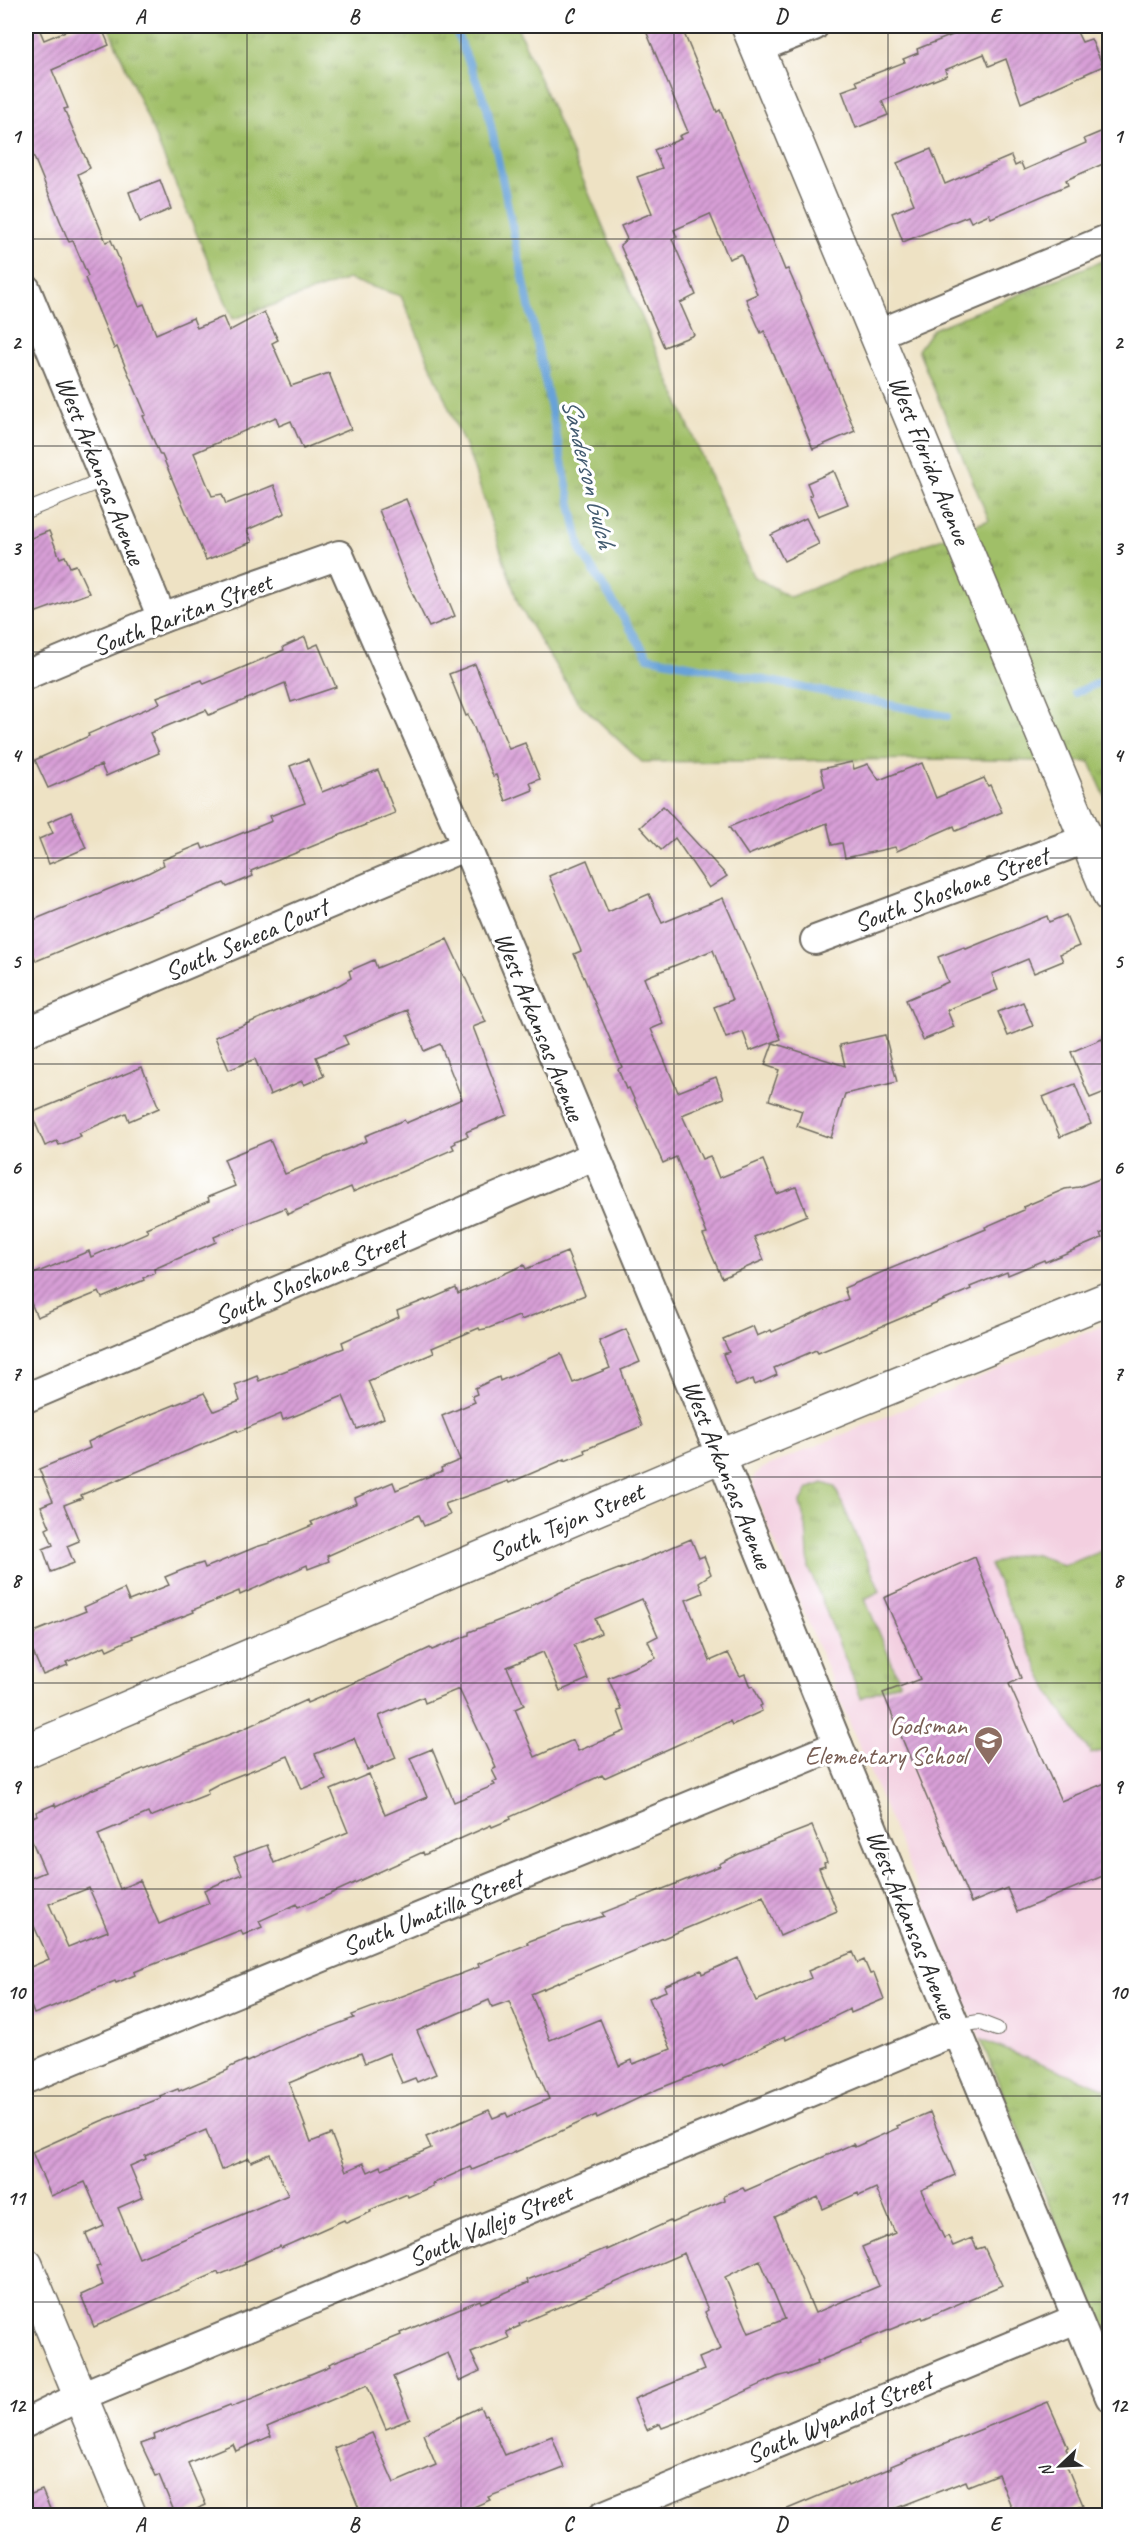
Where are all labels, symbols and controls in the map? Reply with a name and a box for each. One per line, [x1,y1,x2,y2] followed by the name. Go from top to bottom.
[135,4,147,29] text: A
[349,4,361,29] text: B
[563,4,575,29] text: C
[775,4,789,29] text: D
[990,4,1004,29] text: E
[12,124,23,149] text: 1
[1114,124,1125,149] text: 1
[12,330,23,355] text: 2
[1114,330,1125,355] text: 2
[48,371,154,571] street label: West Arkansas Avenue
[881,371,979,552] street label: West Florida Avenue
[554,395,624,553] water label: Sanderson Gulch
[12,536,23,561] text: 3
[1114,536,1125,561] text: 3
[88,564,278,664] street label: South Raritan Street
[12,743,24,768] text: 4
[1114,743,1126,768] text: 4
[849,838,1056,940] street label: South Shoshone Street
[160,889,336,989] street label: South Seneca Court
[487,927,593,1127] street label: West Arkansas Avenue
[12,949,23,974] text: 5
[1114,949,1125,974] text: 5
[11,1155,22,1180] text: 6
[1113,1155,1124,1180] text: 6
[210,1221,414,1333] street label: South Shoshone Street
[12,1361,23,1386] text: 7
[1114,1361,1125,1386] text: 7
[675,1375,781,1575] street label: West Arkansas Avenue
[484,1474,651,1570] street label: South Tejon Street
[12,1568,24,1593] text: 8
[1114,1568,1126,1593] text: 8
[805,1709,972,1772] place label: Godsman Elementary School
[972,1724,1004,1766] school or university icon: Godsman Elementary School
[12,1774,23,1799] text: 9
[1114,1774,1125,1799] text: 9
[859,1825,965,2025] street label: West Arkansas Avenue
[337,1860,530,1964] street label: South Umatilla Street
[7,1980,27,2005] text: 10
[1109,1980,1129,2005] text: 10
[403,2175,579,2275] street label: South Vallejo Street
[7,2186,27,2211] text: 11
[1109,2186,1129,2211] text: 11
[741,2362,940,2471] street label: South Wyandot Street
[7,2393,27,2418] text: 12
[1109,2393,1129,2418] text: 12
[1030,2436,1090,2496] north arrow
[1035,2460,1058,2480] text: N
[135,2512,147,2537] text: A
[349,2512,361,2537] text: B
[563,2512,575,2537] text: C
[775,2512,789,2537] text: D
[990,2512,1004,2537] text: E

